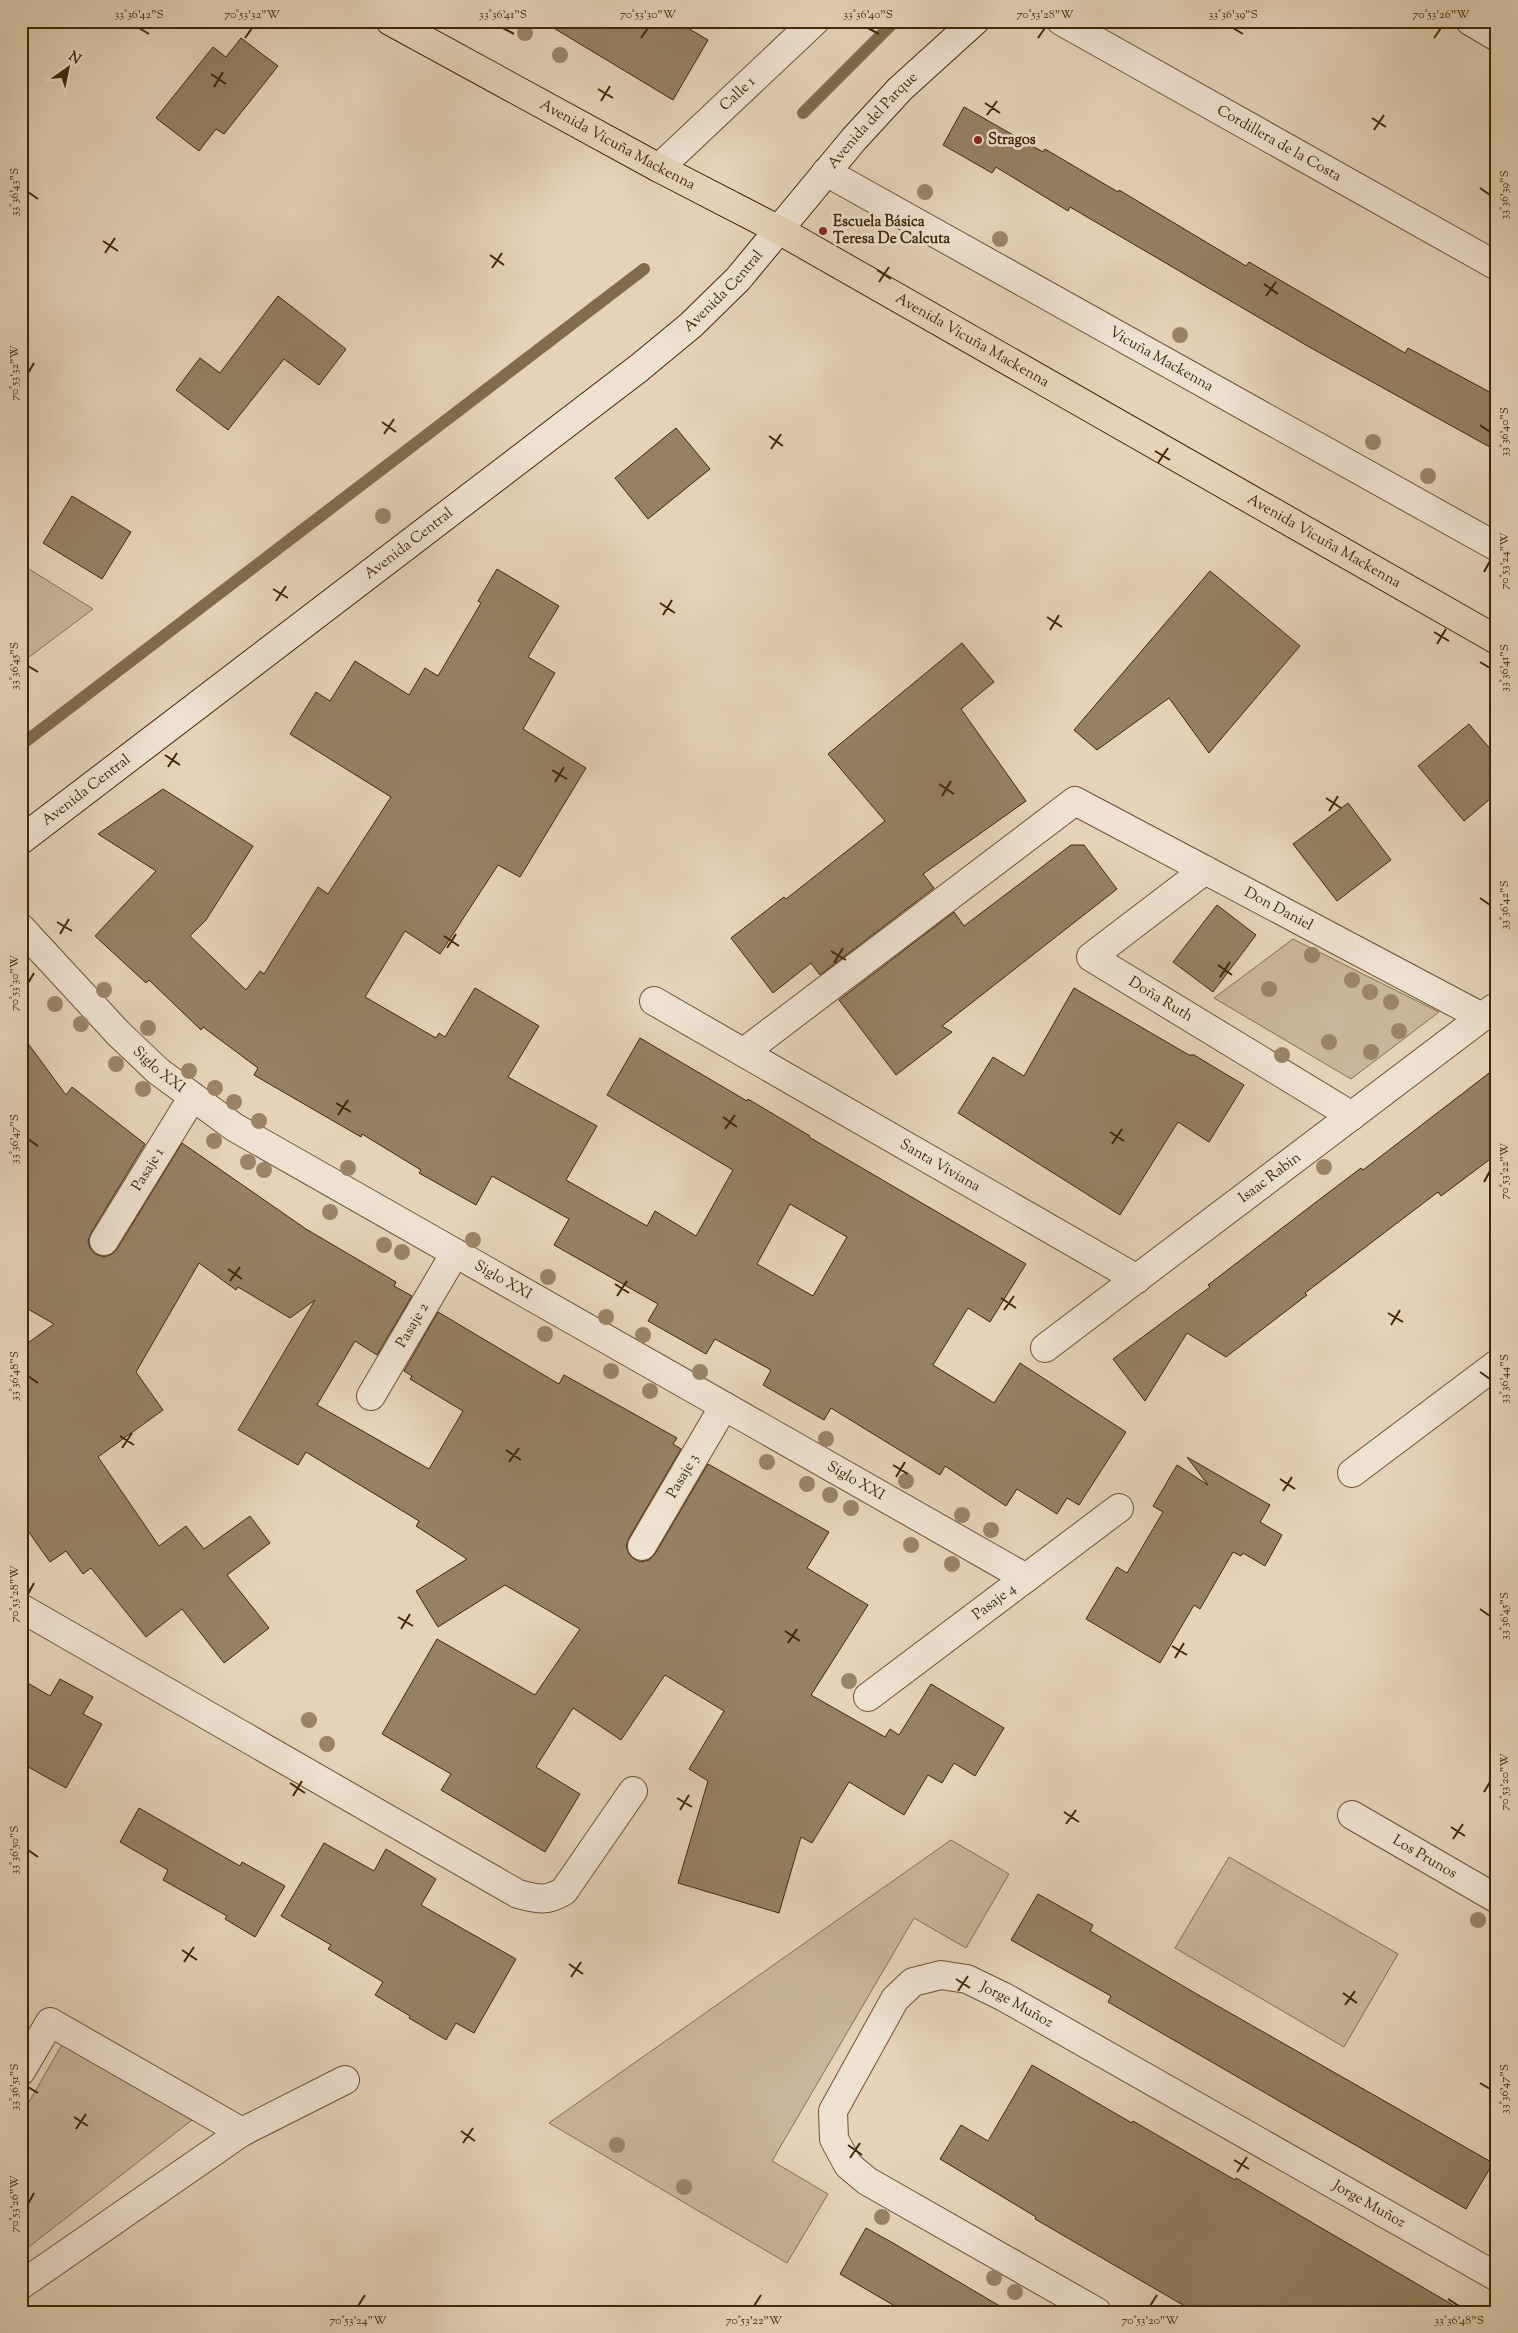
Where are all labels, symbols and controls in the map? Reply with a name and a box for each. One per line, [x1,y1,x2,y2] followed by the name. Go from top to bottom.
[114,6,164,24] text: 33°36'42"S
[224,6,281,24] text: 70°53'32"W
[479,6,527,24] text: 33°36'41"S
[620,6,677,24] text: 70°53'30"W
[843,6,893,24] text: 33°36'40"S
[1017,6,1074,24] text: 70°53'28"W
[1208,6,1258,24] text: 33°36'39"S
[1413,6,1470,24] text: 70°53'26"W
[42,42,92,92] north arrow
[64,47,84,70] text: N
[823,67,922,173] street label: Avenida del Parque
[715,72,760,116] street label: Calle 1
[536,94,699,195] street label: Avenida Vicuña Mackenna
[1213,100,1345,187] street label: Cordillera de la Costa
[988,130,1036,151] place label: Stragos
[972,134,984,146] marker: Stragos
[6,168,24,216] text: 33°36'43"S
[1496,170,1514,220] text: 33°36'39"S
[833,212,950,250] place label: Escuela Básica Teresa De Calcuta
[817,225,829,237] marker: Escuela Básica Teresa De Calcuta
[679,246,768,337] street label: Avenida Central
[891,288,1053,393] street label: Avenida Vicuña Mackenna
[1105,322,1217,397] street label: Vicuña Mackenna
[6,344,24,401] text: 70°53'32"W
[1496,407,1514,457] text: 33°36'40"S
[1243,489,1405,593] street label: Avenida Vicuña Mackenna
[360,503,458,585] street label: Avenida Central
[1496,532,1514,589] text: 70°53'24"W
[6,642,24,690] text: 33°36'45"S
[1496,644,1514,692] text: 33°36'41"S
[37,749,135,831] street label: Avenida Central
[1496,880,1514,930] text: 33°36'42"S
[1241,882,1317,936] street label: Don Daniel
[6,954,24,1011] text: 70°53'30"W
[1124,972,1197,1027] street label: Doña Ruth
[128,1041,190,1098] street label: Siglo XXI
[6,1114,24,1164] text: 33°36'47"S
[896,1134,984,1197] street label: Santa Viviana
[1496,1142,1514,1199] text: 70°53'22"W
[127,1144,169,1195] street label: Pasaje 1
[1234,1147,1305,1208] street label: Isaac Rabin
[470,1255,536,1305] street label: Siglo XXI
[391,1299,434,1352] street label: Pasaje 2
[6,1351,24,1401] text: 33°36'48"S
[1496,1354,1514,1404] text: 33°36'44"S
[662,1450,704,1502] street label: Pasaje 3
[823,1456,889,1506] street label: Siglo XXI
[6,1565,24,1622] text: 70°53'28"W
[968,1578,1021,1625] street label: Pasaje 4
[1496,1592,1514,1640] text: 33°36'45"S
[1496,1753,1514,1810] text: 70°53'20"W
[6,1826,24,1874] text: 33°36'50"S
[1388,1830,1461,1884] street label: Los Prunos
[976,1976,1057,2033] street label: Jorge Muñoz
[6,2063,24,2111] text: 33°36'51"S
[1496,2064,1514,2114] text: 33°36'47"S
[6,2175,24,2232] text: 70°53'26"W
[1328,2175,1410,2234] street label: Jorge Muñoz
[330,2312,387,2330] text: 70°53'24"W
[726,2312,783,2330] text: 70°53'22"W
[1122,2312,1179,2330] text: 70°53'20"W
[1434,2312,1484,2330] text: 33°36'48"S

